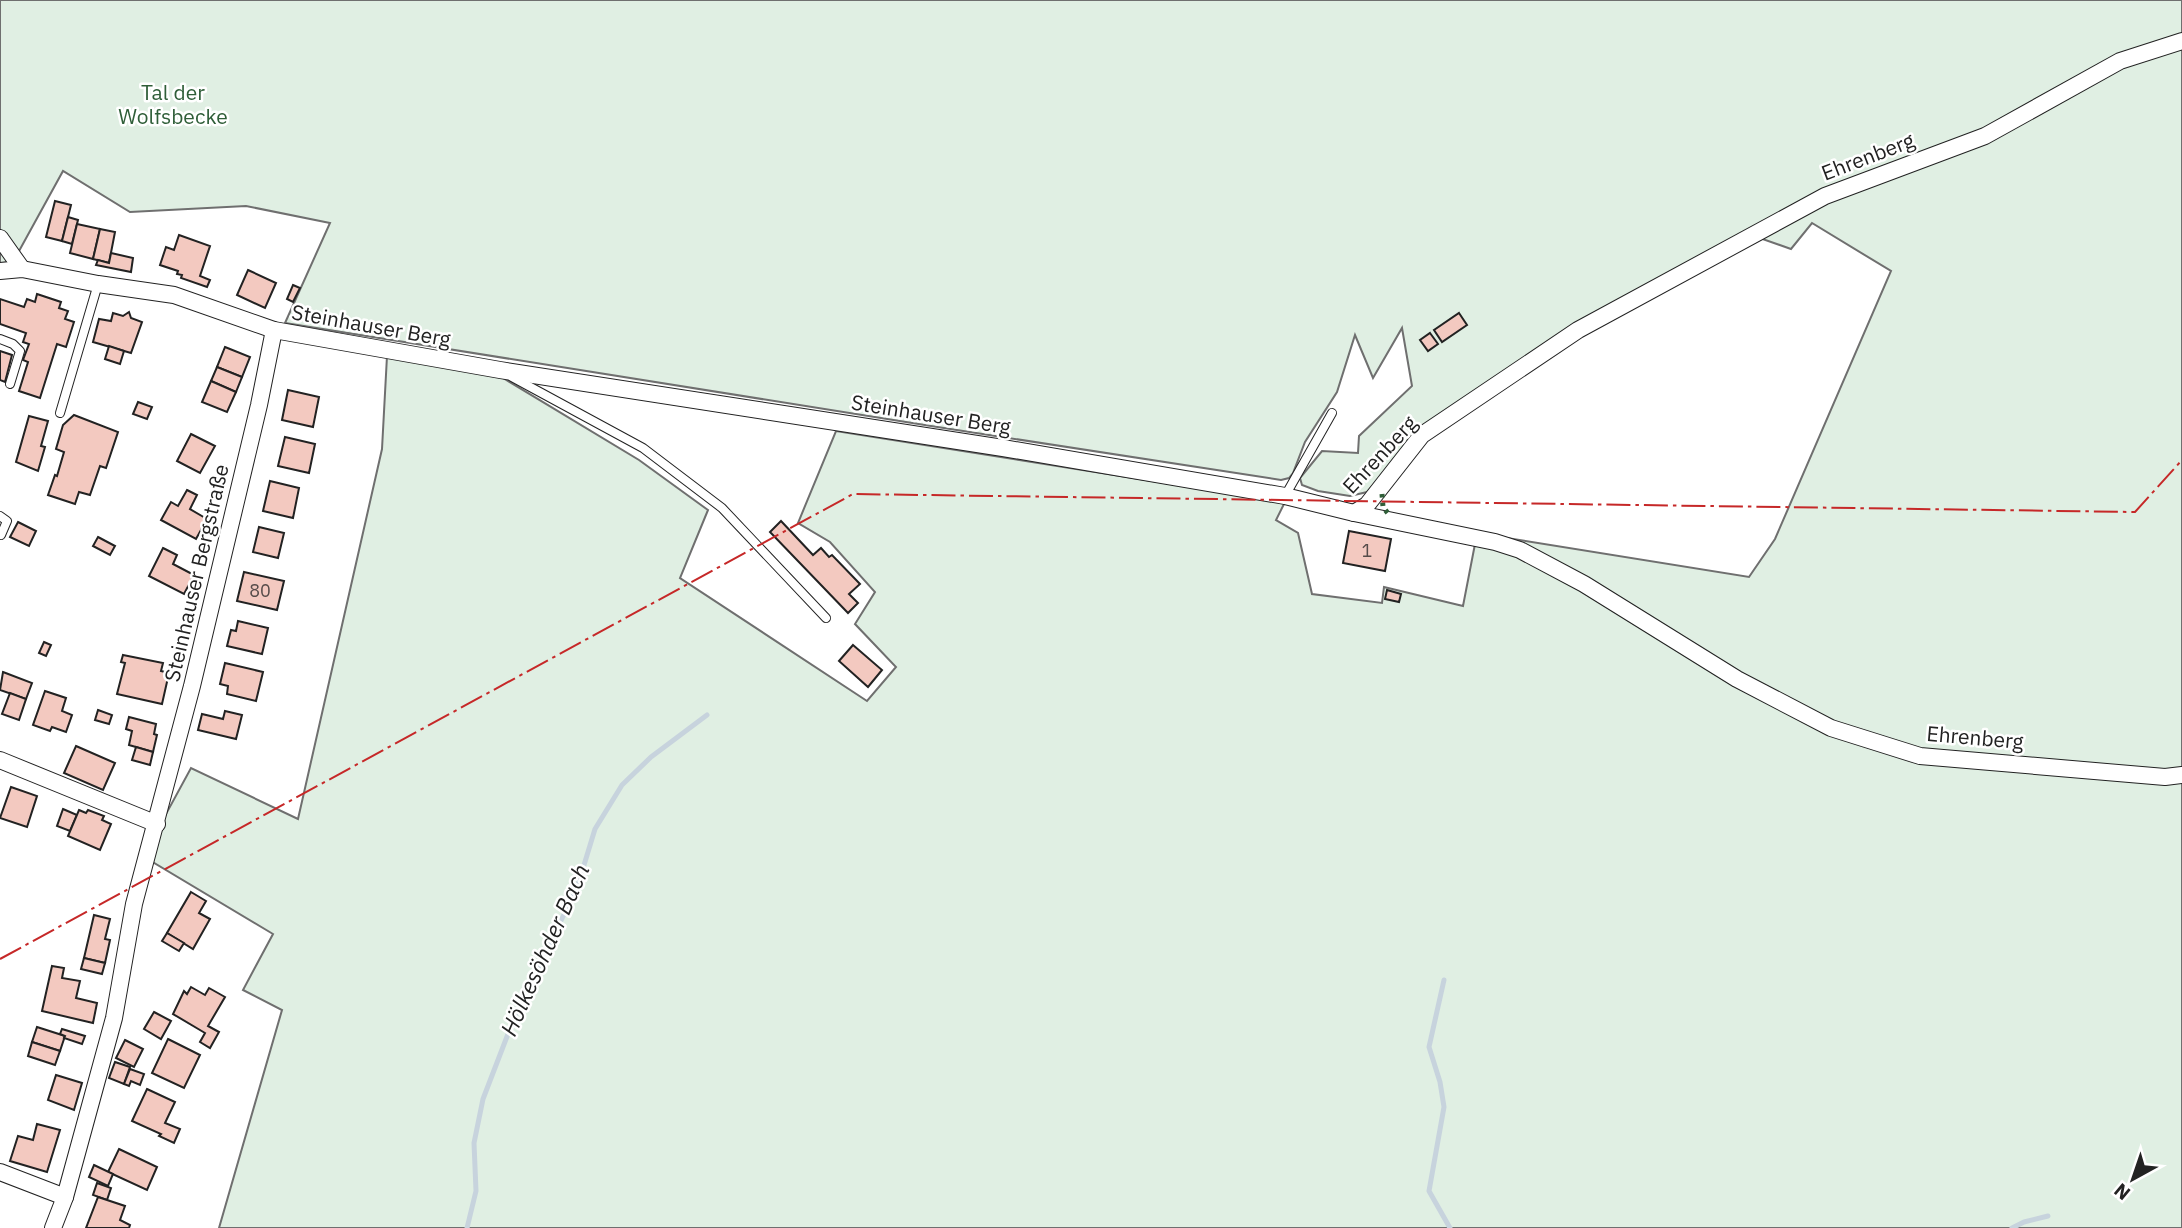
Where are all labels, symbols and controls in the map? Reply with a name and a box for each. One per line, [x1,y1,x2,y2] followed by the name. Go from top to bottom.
[118,78,228,130] park label: Tal der Wolfsbecke
[1817,126,1918,187] street label: Ehrenberg
[289,297,453,353] street label: Steinhauser Berg
[849,388,1013,440] street label: Steinhauser Berg
[1336,409,1423,499] street label: Ehrenberg
[157,461,235,684] street label: Steinhauser Bergstraße
[1362,539,1372,562] house number: 1
[249,579,271,602] house number: 80
[1925,719,2025,755] street label: Ehrenberg
[493,859,595,1040] water label: Hölkesöhder Bach
[2098,1144,2168,1214] north arrow
[2109,1178,2135,1206] text: N

